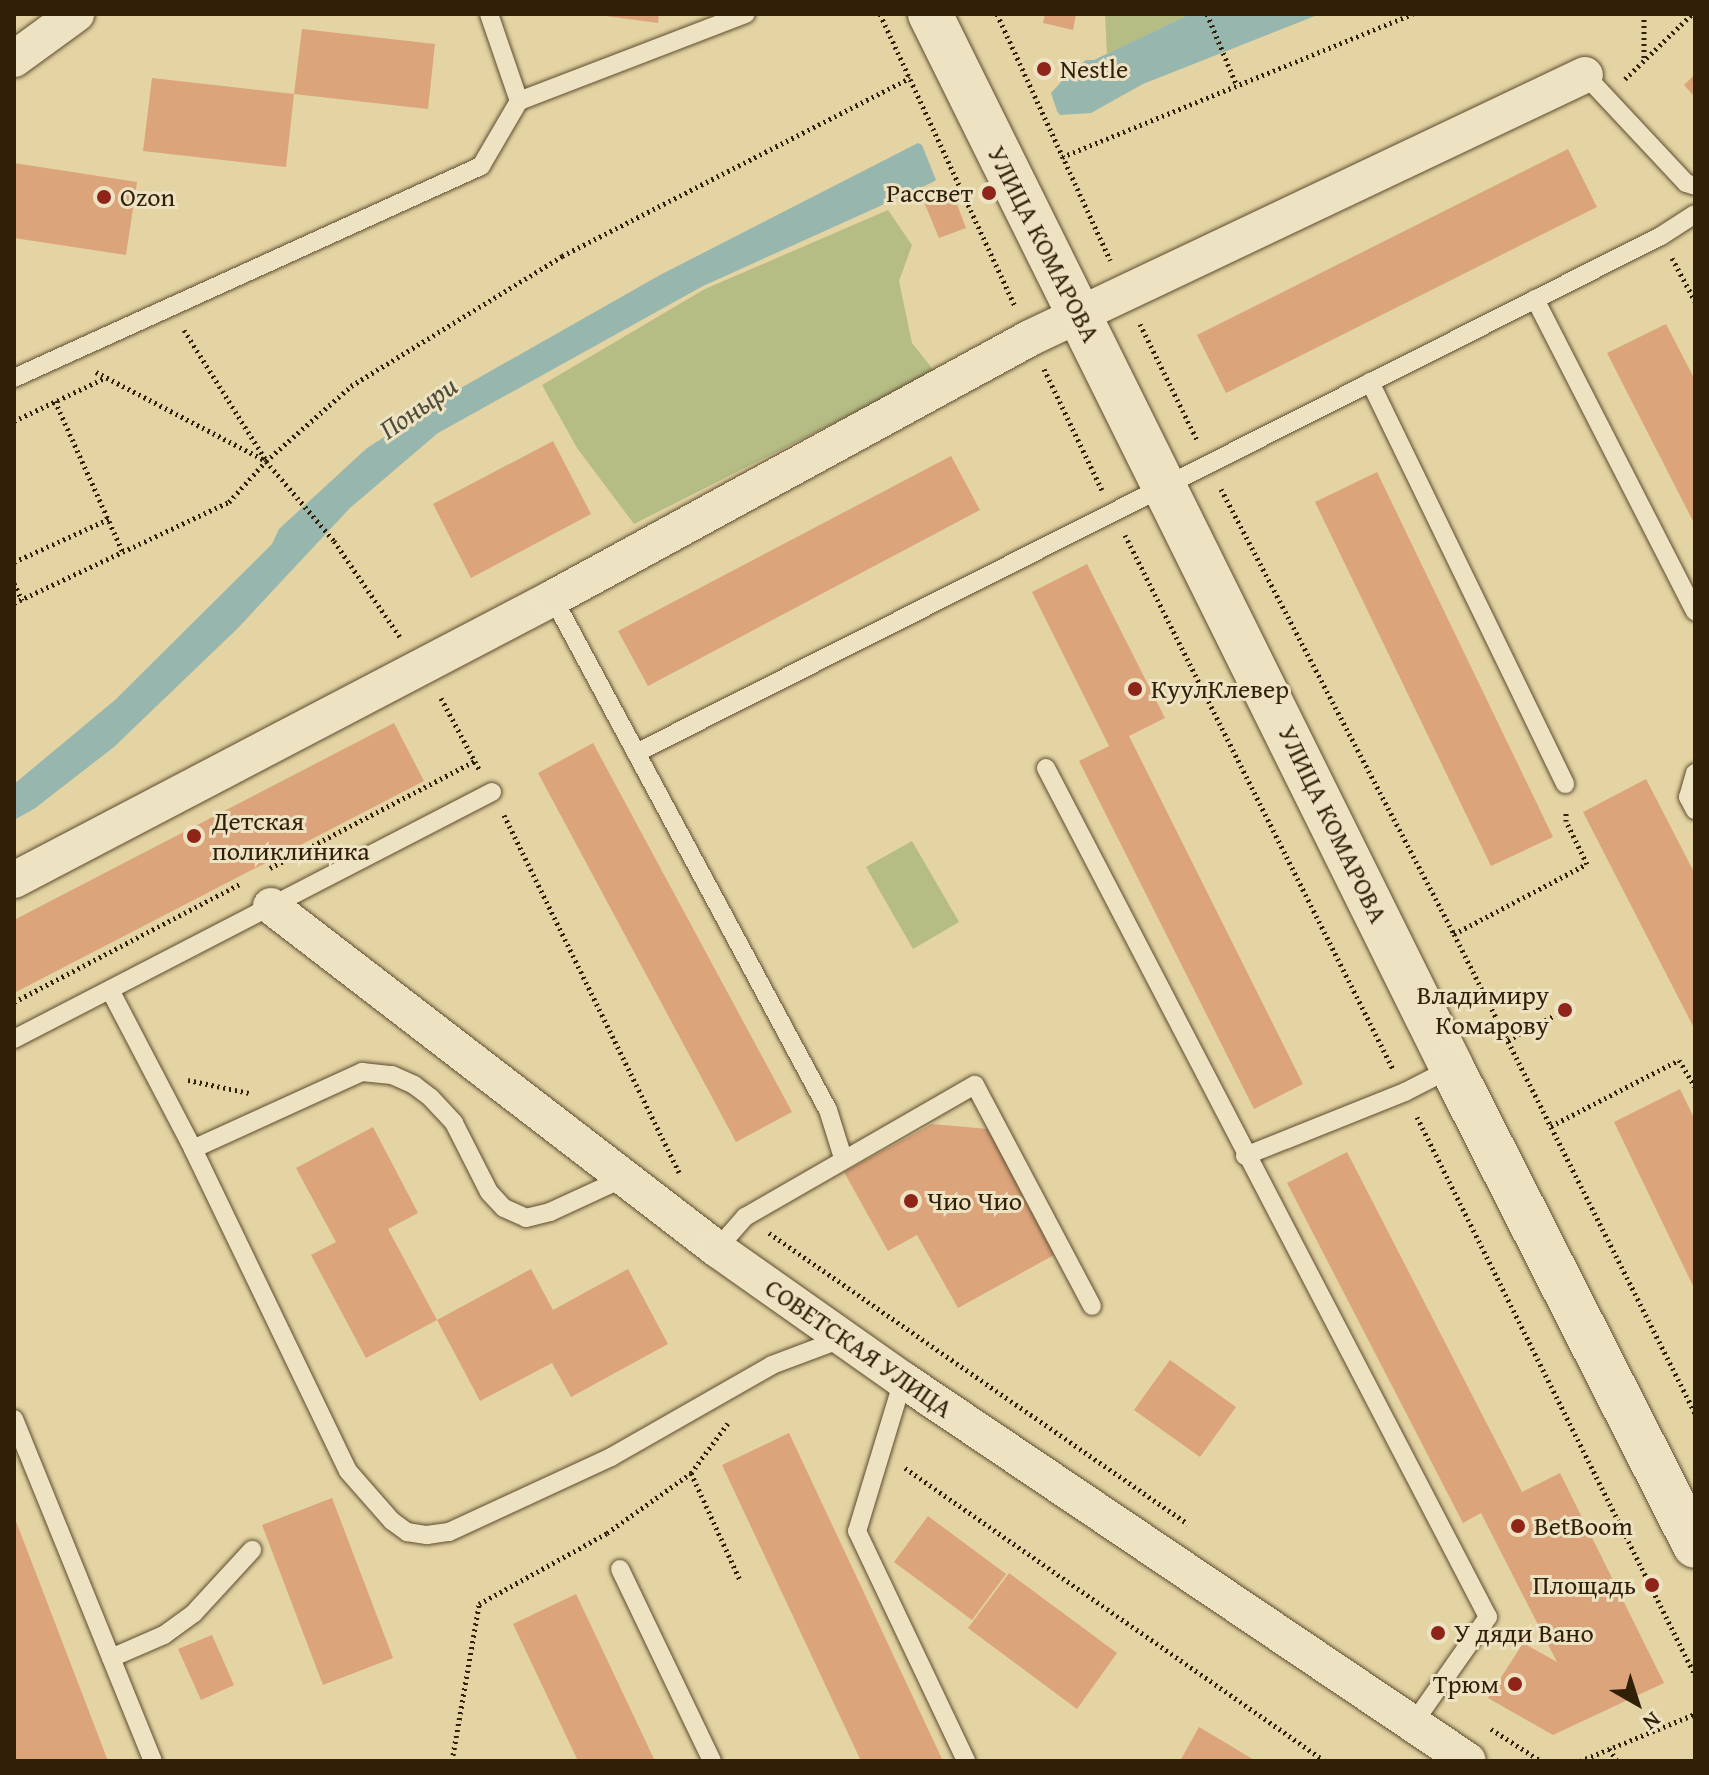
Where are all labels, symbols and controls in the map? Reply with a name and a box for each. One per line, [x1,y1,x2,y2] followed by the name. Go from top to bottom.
[1060,53,1128,85] place label: Nestle
[1035,60,1053,78] marker: Nestle
[981,141,1107,347] street label: УЛИЦА КОМАРОВА
[886,177,973,209] place label: Рассвет
[120,181,175,213] place label: Ozon
[980,184,998,202] marker: Рассвет
[95,188,113,206] marker: Ozon
[372,368,464,446] water label: Поныри
[1151,673,1289,705] place label: КуулКлевер
[1126,680,1144,698] marker: КуулКлевер
[1272,720,1394,928] street label: УЛИЦА КОМАРОВА
[212,805,370,866] place label: Детская поликлиника
[183,825,205,847] marker: Детская поликлиника
[1417,979,1549,1040] place label: Владимиру Комарову
[1556,1001,1574,1019] marker: Владимиру Комарову
[927,1185,1022,1217] place label: Чио Чио
[902,1192,920,1210] marker: Чио Чио
[759,1272,959,1424] street label: СОВЕТСКАЯ УЛИЦА
[1534,1510,1633,1542] place label: BetBoom
[1509,1517,1527,1535] marker: BetBoom
[1533,1569,1636,1601] place label: Площадь
[1643,1576,1661,1594] marker: Площадь
[1454,1617,1594,1649] place label: У дяди Вано
[1429,1624,1447,1642] marker: У дяди Вано
[1597,1663,1677,1743] north arrow
[1433,1668,1499,1700] place label: Трюм
[1506,1675,1524,1693] marker: Трюм
[1636,1705,1668,1739] text: N

